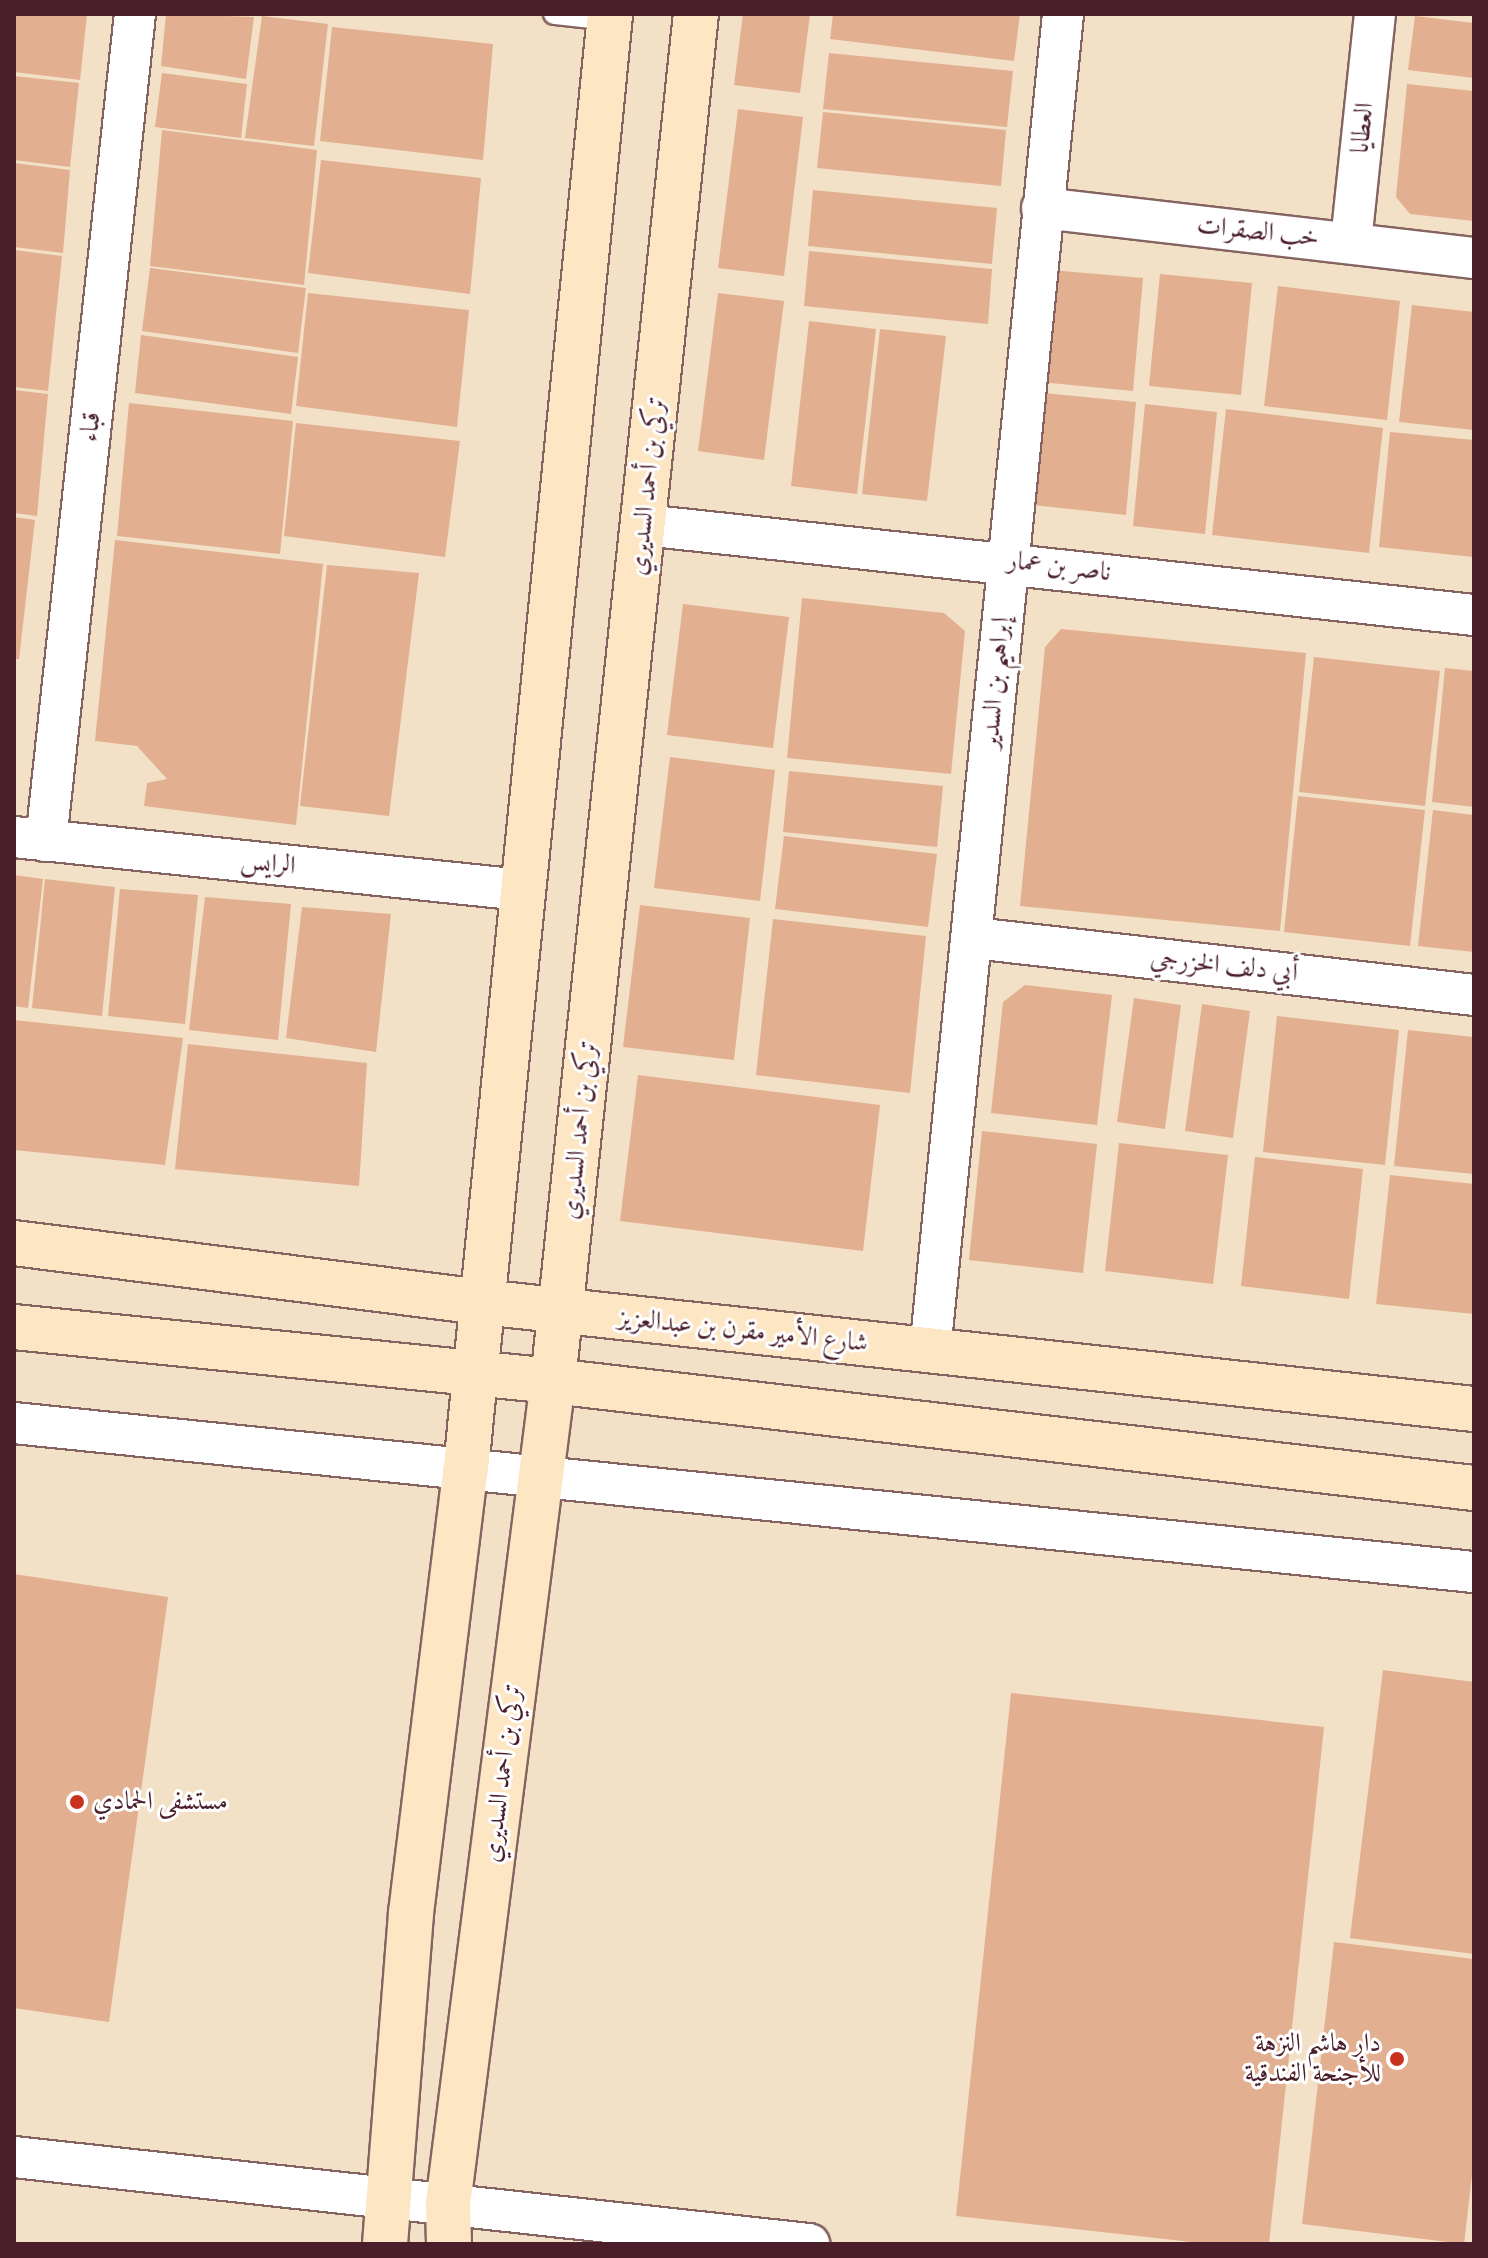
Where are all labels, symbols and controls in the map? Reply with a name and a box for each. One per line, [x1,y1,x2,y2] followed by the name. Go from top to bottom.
[1345,101,1381,155] street label: العطايا
[1195,210,1321,254] street label: خب الصقرات
[623,395,673,577] street label: تركي بن أحمد السديري
[74,411,108,443] street label: قباء
[1005,545,1113,589] street label: ناصر بن عمار
[975,616,1017,750] street label: إبراهيم بن السدير
[239,846,297,882] street label: الرايس
[1149,943,1299,989] street label: أبي دلف الخزرجي
[555,1039,605,1221] street label: تركي بن أحمد السديري
[617,1302,869,1360] street label: شارع الأمير مقرن بن عبدالعزيز
[477,1682,529,1864] street label: تركي بن أحمد السديري
[93,1786,228,1818] place label: مستشفى الحمادي
[68,1793,86,1811] marker: مستشفى الحمادي
[1244,2028,1381,2090] place label: دار هاشم النزهة للأجنحة الفندقية
[1388,2050,1406,2068] marker: دار هاشم النزهة للأجنحة الفندقية

